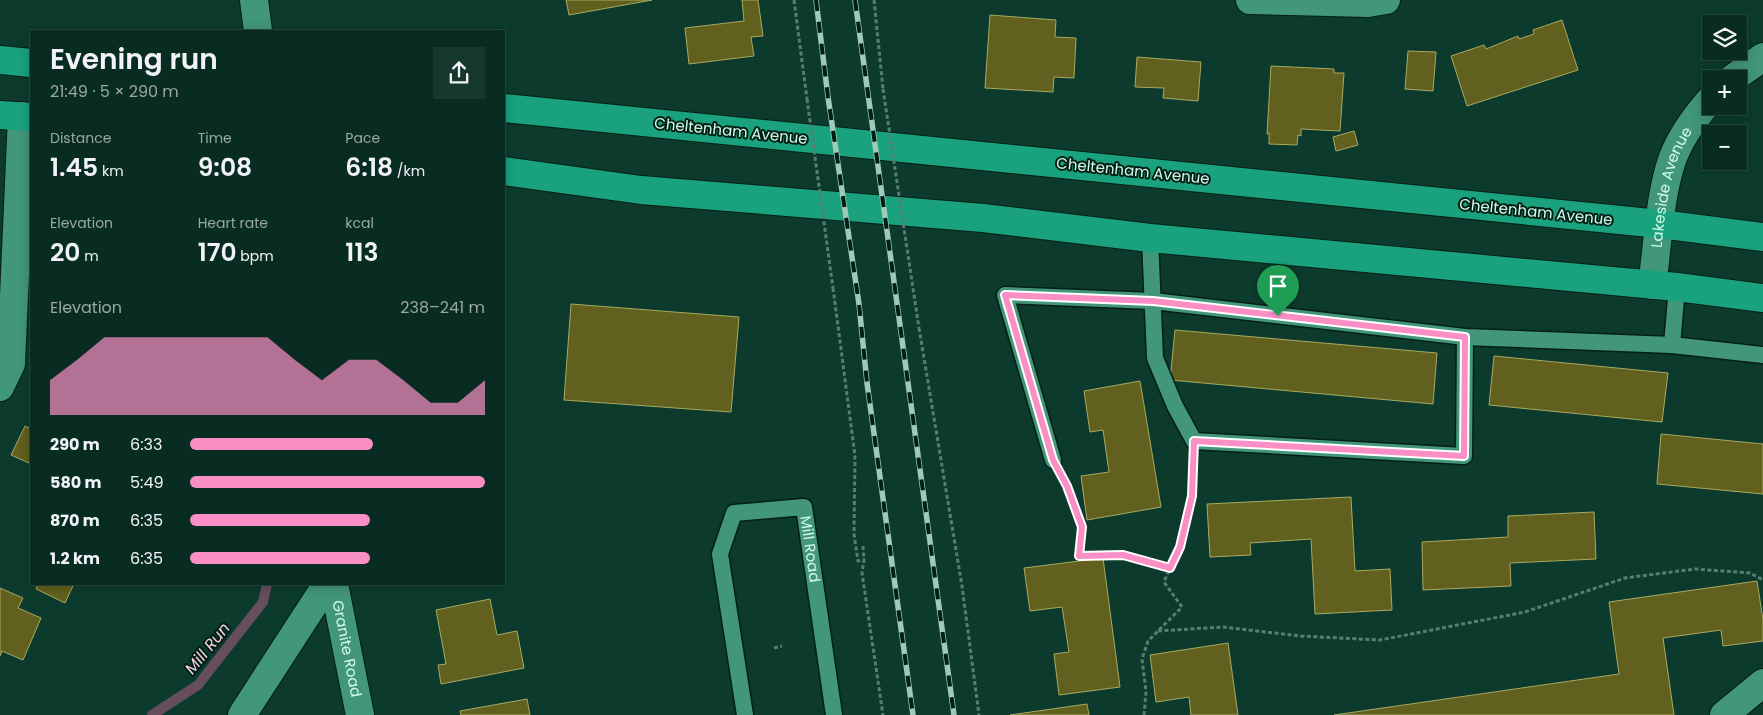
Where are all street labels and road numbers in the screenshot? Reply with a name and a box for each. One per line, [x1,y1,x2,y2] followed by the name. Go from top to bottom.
[653,112,809,149] street label: Cheltenham Avenue
[1646,122,1697,249] street label: Lakeside Avenue
[1055,152,1211,189] street label: Cheltenham Avenue
[1458,193,1614,230] street label: Cheltenham Avenue
[795,514,826,584] street label: Mill Road
[327,598,367,699] street label: Granite Road

